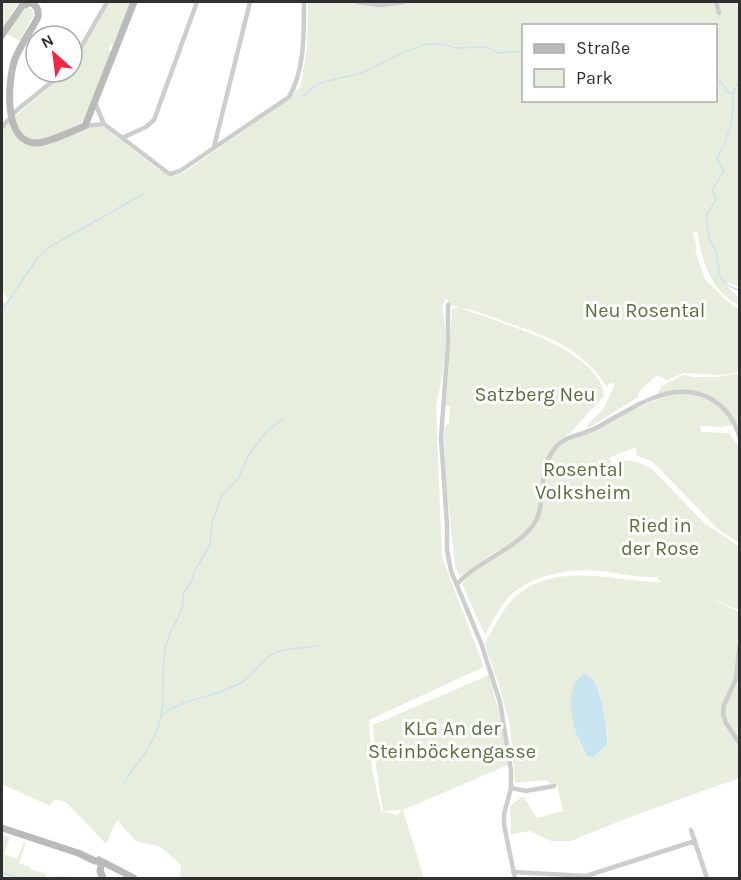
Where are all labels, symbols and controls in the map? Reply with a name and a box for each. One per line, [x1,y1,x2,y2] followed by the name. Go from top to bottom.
[24,24,84,84] north arrow
[522,24,717,102] legend
[38,30,57,52] text: N
[576,37,630,59] text: Straße
[576,67,613,89] text: Park
[585,299,705,322] park label: Neu Rosental
[474,383,596,406] park label: Satzberg Neu
[535,458,631,504] park label: Rosental Volksheim
[621,514,699,560] park label: Ried in der Rose
[368,717,536,763] park label: KLG An der Steinböckengasse

